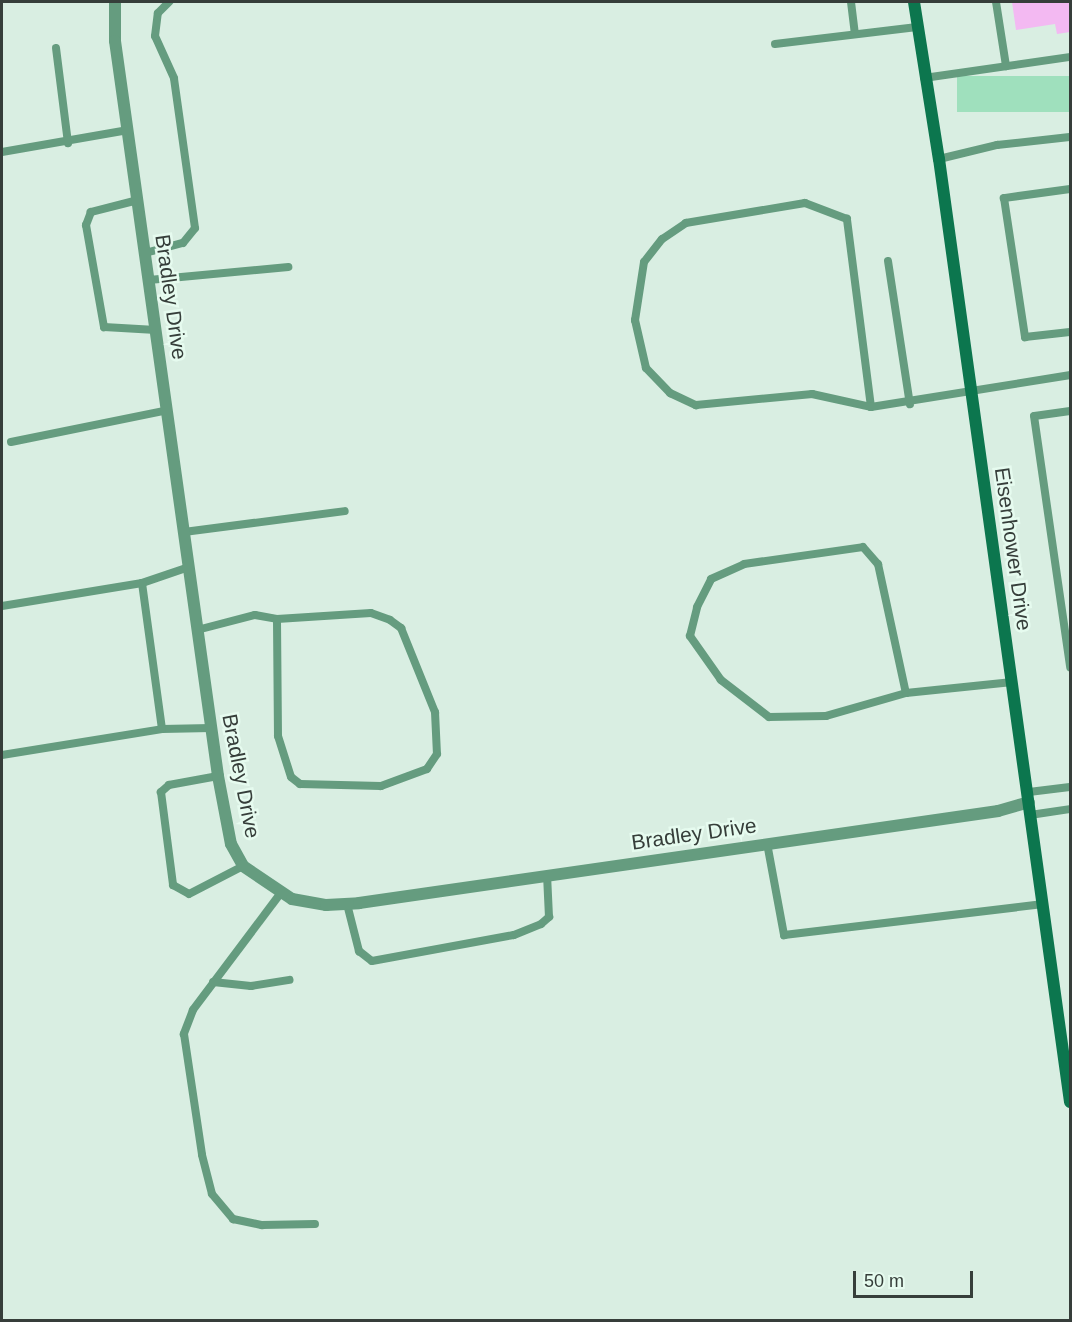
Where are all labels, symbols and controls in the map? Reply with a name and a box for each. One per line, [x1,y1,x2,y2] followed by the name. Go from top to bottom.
[150,233,192,361] street label: Bradley Drive
[989,466,1037,632] street label: Eisenhower Drive
[217,712,265,840] street label: Bradley Drive
[630,813,758,855] street label: Bradley Drive
[856,1259,976,1297] scale bar
[864,1271,904,1291] text: 50 m

